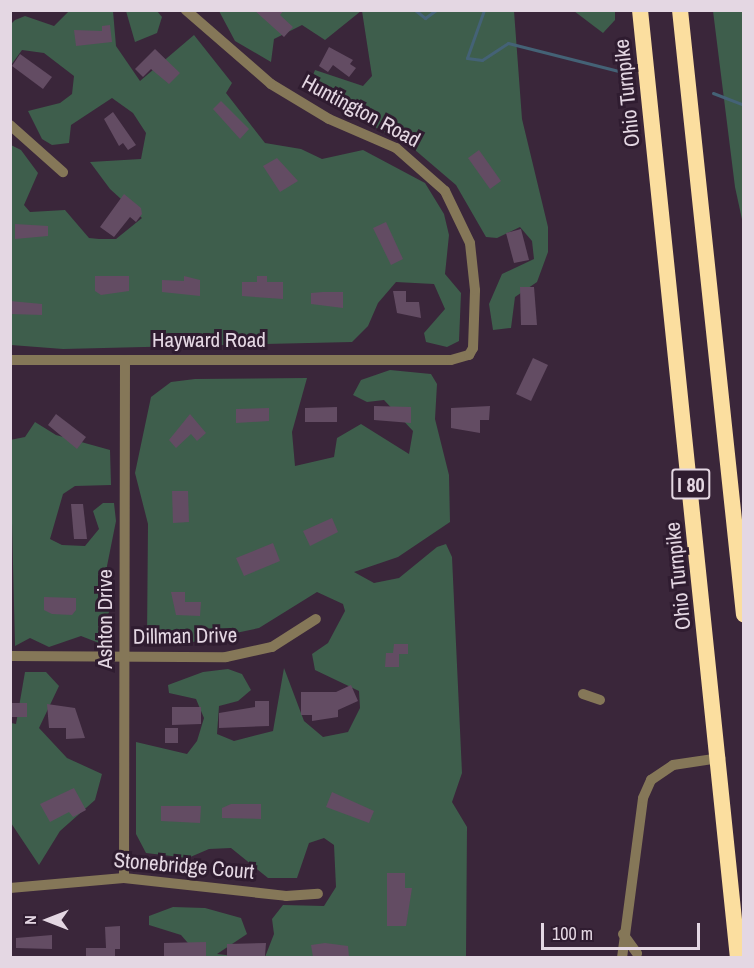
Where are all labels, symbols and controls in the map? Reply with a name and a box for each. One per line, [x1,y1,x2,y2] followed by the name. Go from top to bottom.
[609,38,645,148] street label: Ohio Turnpike
[298,69,424,153] street label: Huntington Road
[152,327,266,353] street label: Hayward Road
[670,467,712,501] road number: I 80
[660,521,696,631] street label: Ohio Turnpike
[92,569,118,669] street label: Ashton Drive
[133,622,237,650] street label: Dillman Drive
[113,847,255,885] street label: Stonebridge Court
[18,890,78,950] north arrow
[544,911,703,949] scale bar
[19,915,41,925] text: N
[552,921,593,946] text: 100 m

